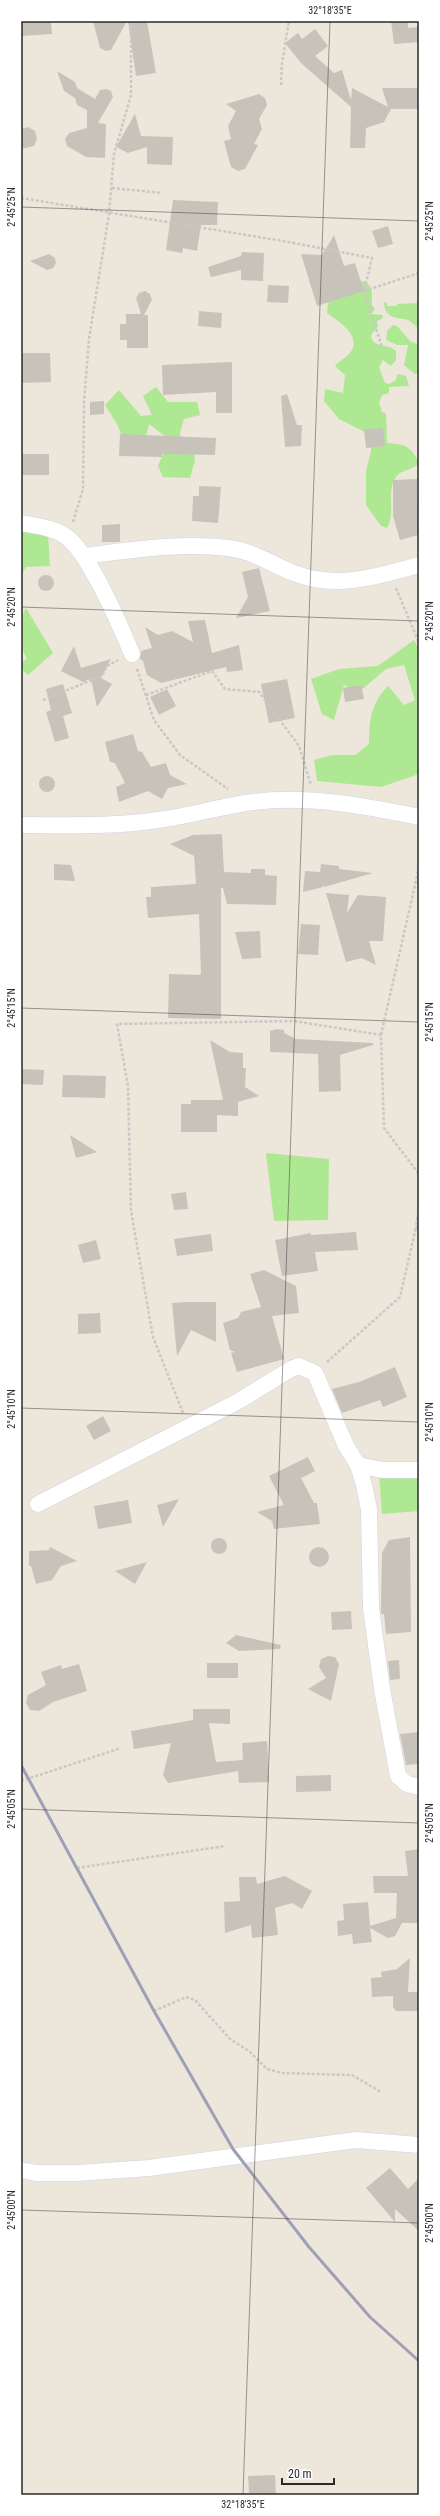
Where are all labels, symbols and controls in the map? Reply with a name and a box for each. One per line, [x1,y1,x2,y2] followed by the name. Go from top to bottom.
[308,5,352,16] text: 32°18'35"E
[6,187,17,227] text: 2°45'25"N
[424,201,435,241] text: 2°45'25"N
[6,587,17,627] text: 2°45'20"N
[424,601,435,641] text: 2°45'20"N
[6,988,17,1028] text: 2°45'15"N
[424,1002,435,1042] text: 2°45'15"N
[6,1389,17,1429] text: 2°45'10"N
[424,1402,435,1442] text: 2°45'10"N
[6,1789,17,1829] text: 2°45'05"N
[424,1803,435,1843] text: 2°45'05"N
[6,2190,17,2230] text: 2°45'00"N
[424,2203,435,2243] text: 2°45'00"N
[282,2460,334,2486] scale bar
[288,2467,312,2481] text: 20 m
[221,2499,265,2510] text: 32°18'35"E

